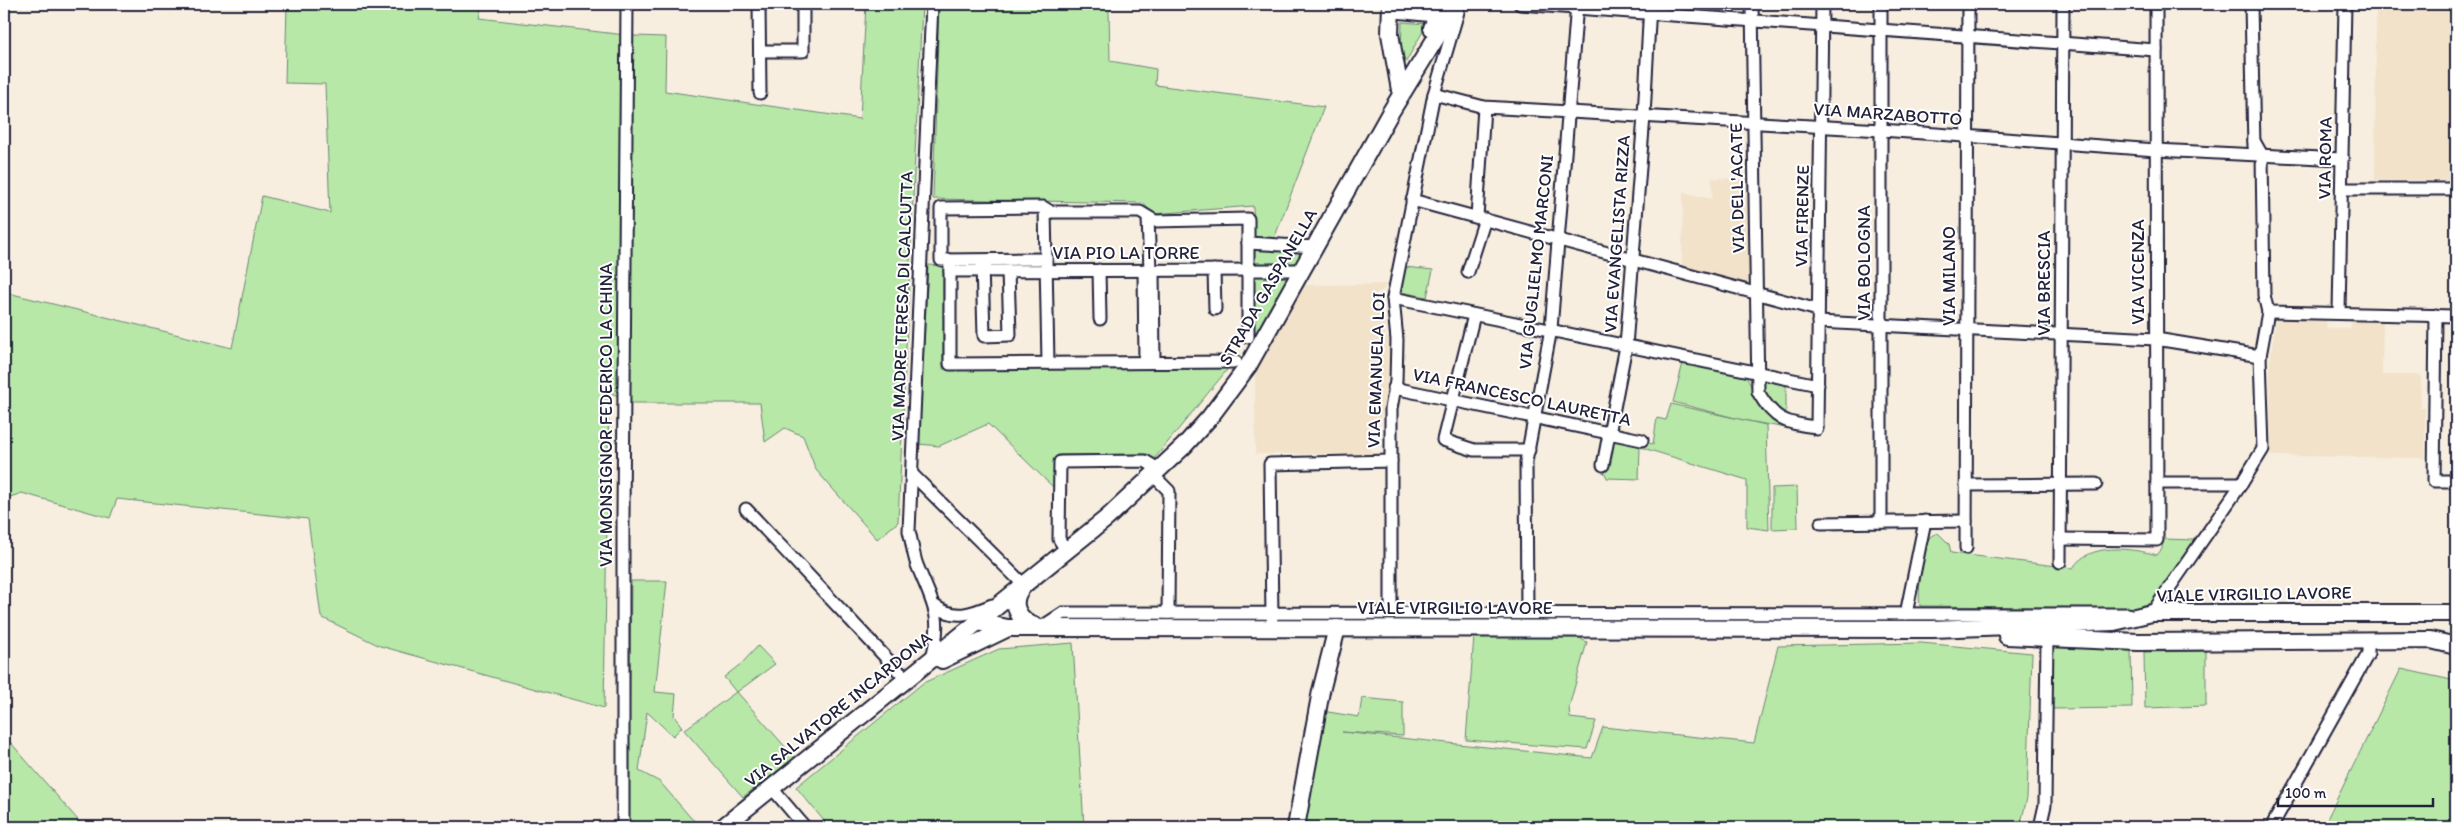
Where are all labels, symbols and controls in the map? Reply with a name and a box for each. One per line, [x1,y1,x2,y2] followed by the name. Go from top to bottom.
[1813,98,1963,130] street label: VIA MARZABOTTO
[2313,116,2337,199] street label: VIA ROMA
[1725,123,1749,253] street label: VIA DELL'ACATE
[1599,134,1635,334] street label: VIA EVANGELISTA RIZZA
[1514,153,1558,371] street label: VIA GUGLIELMO MARCONI
[1790,165,1814,267] street label: VIA FIRENZE
[886,170,918,441] street label: VIA MADRE TERESA DI CALCUTTA
[1214,204,1322,369] street label: STRADA GASPANELLA
[1853,205,1875,321] street label: VIA BOLOGNA
[2127,219,2149,325] street label: VIA VICENZA
[1938,226,1960,326] street label: VIA MILANO
[2033,230,2055,336] street label: VIA BRESCIA
[1053,242,1200,264] street label: VIA PIO LA TORRE
[595,262,617,567] street label: VIA MONSIGNOR FEDERICO LA CHINA
[1362,291,1390,449] street label: VIA EMANUELA LOI
[1411,363,1634,431] street label: VIA FRANCESCO LAURETTA
[2156,581,2352,607] street label: VIALE VIRGILIO LAVORE
[1357,597,1553,619] street label: VIALE VIRGILIO LAVORE
[740,626,937,792] street label: VIA SALVATORE INCARDONA
[2278,776,2432,808] scale bar
[2285,784,2327,802] text: 100 m

